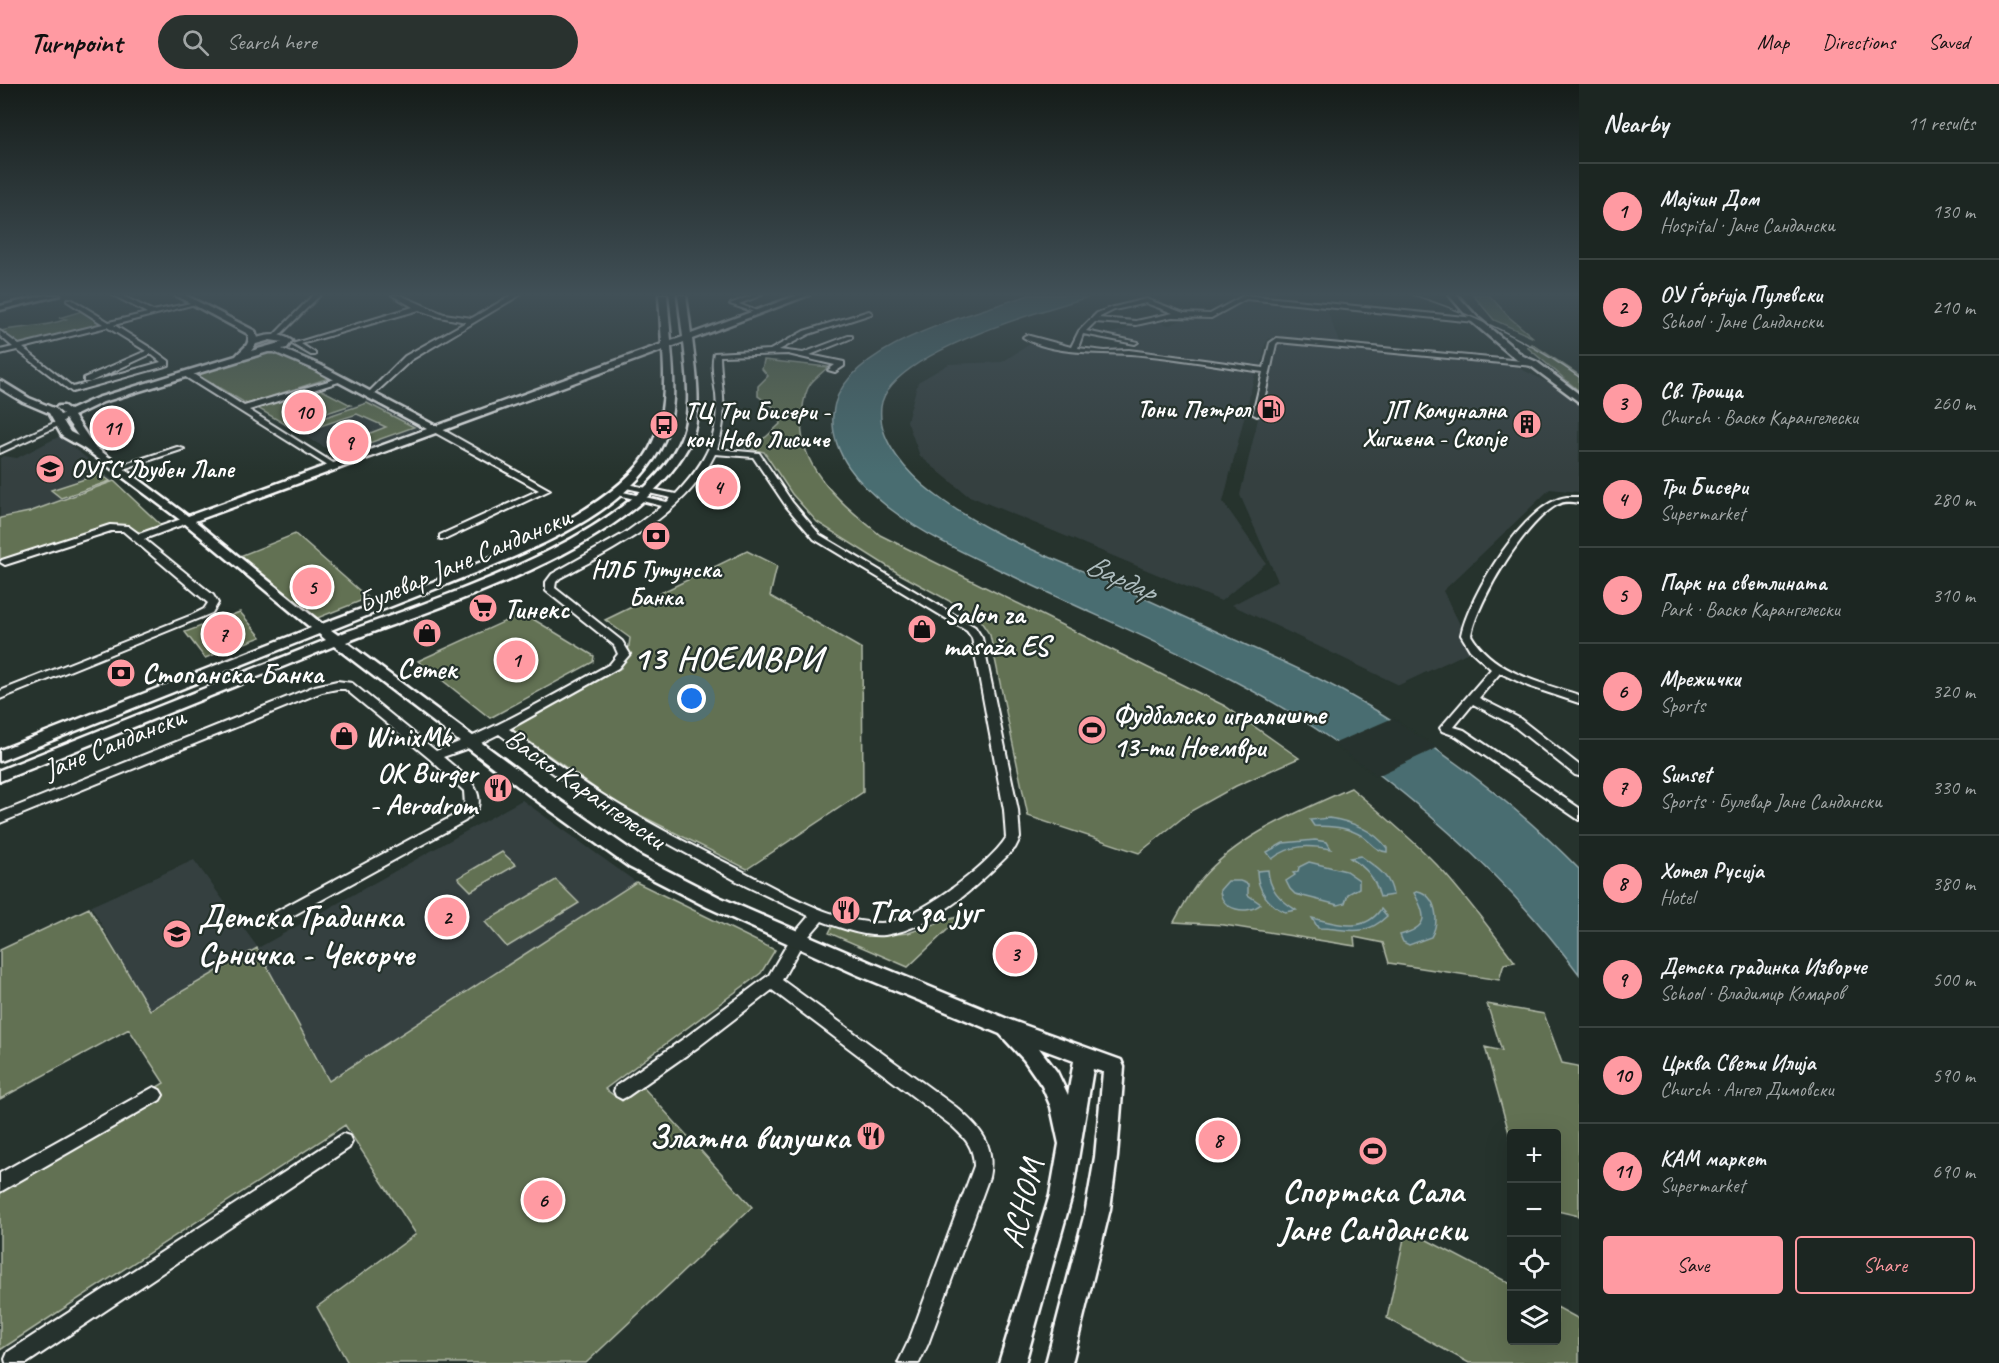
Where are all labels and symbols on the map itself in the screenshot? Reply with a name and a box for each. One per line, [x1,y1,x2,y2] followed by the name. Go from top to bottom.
[284,390,324,434] pin: 10
[1255,393,1287,425] fuel station icon: Тони Петрол
[1137,394,1252,424] place label: Тони Петрол
[1362,395,1508,453] place label: ЈП Комунална Хигиена - Скопје
[685,396,831,454] place label: ТЦ Три Бисери - кон Ново Лисиче
[92,406,132,450] pin: 11
[1511,408,1543,440] building icon: ЈП Комунална Хигиена - Скопје
[648,409,680,441] bus stop icon: ТЦ Три Бисери - кон Ново Лисиче
[330,420,368,464] pin: 9
[34,453,66,485] school or university icon: ОУГС Љубен Лапе
[71,454,235,484] place label: ОУГС Љубен Лапе
[698,464,738,510] pin: 4
[352,498,578,620] street label: Булевар Јане Сандански
[640,520,672,552] bank icon: НЛБ Тутунска Банка
[1080,544,1165,611] water label: Вардар
[591,554,723,612] place label: НЛБ Тутунска Банка
[292,564,332,610] pin: 5
[504,591,570,626] place label: Тинекс
[467,592,499,624] supermarket icon: Тинекс
[943,596,1055,663] place label: Salon za masaža ES
[204,612,242,656] pin: 7
[906,613,938,645] shop icon: Salon za masaža ES
[411,617,443,649] shop icon: Сетек
[633,636,828,679] district label: 13 НОЕМВРИ
[496,638,536,682] pin: 1
[397,651,459,686] place label: Сетек
[142,656,325,691] place label: Стопанска Банка
[105,657,137,689] bank icon: Стопанска Банка
[677,684,706,713] your location
[1113,697,1328,764] place label: Фудбалско игралиште 13-ти Ноември
[36,698,192,787] street label: Јане Сандански
[1076,714,1108,746] sports icon: Фудбалско игралиште 13-ти Ноември
[365,719,453,754] place label: WinixMk
[328,720,360,752] shop icon: WinixMk
[498,720,674,858] street label: Васко Карангелески
[370,755,480,822] place label: OK Burger - Aerodrom
[482,772,514,804] restaurant icon: OK Burger - Aerodrom
[867,890,985,933] place label: Т'га за југ
[428,894,466,940] pin: 2
[830,894,862,926] restaurant icon: Т'га за југ
[198,895,417,975] place label: Детска Градинка Срничка - Чекорче
[161,918,193,950] school or university icon: Детска Градинка Срничка - Чекорче
[996,932,1034,976] pin: 3
[649,1116,852,1158] place label: Златна вилушка
[1198,1118,1238,1162] pin: 8
[855,1120,887,1152] restaurant icon: Златна вилушка
[1357,1135,1389,1167] sports icon: Спортска Сала Јане Сандански
[991,1152,1054,1252] street label: АСНОМ
[1277,1170,1469,1250] place label: Спортска Сала Јане Сандански
[524,1178,562,1222] pin: 6

